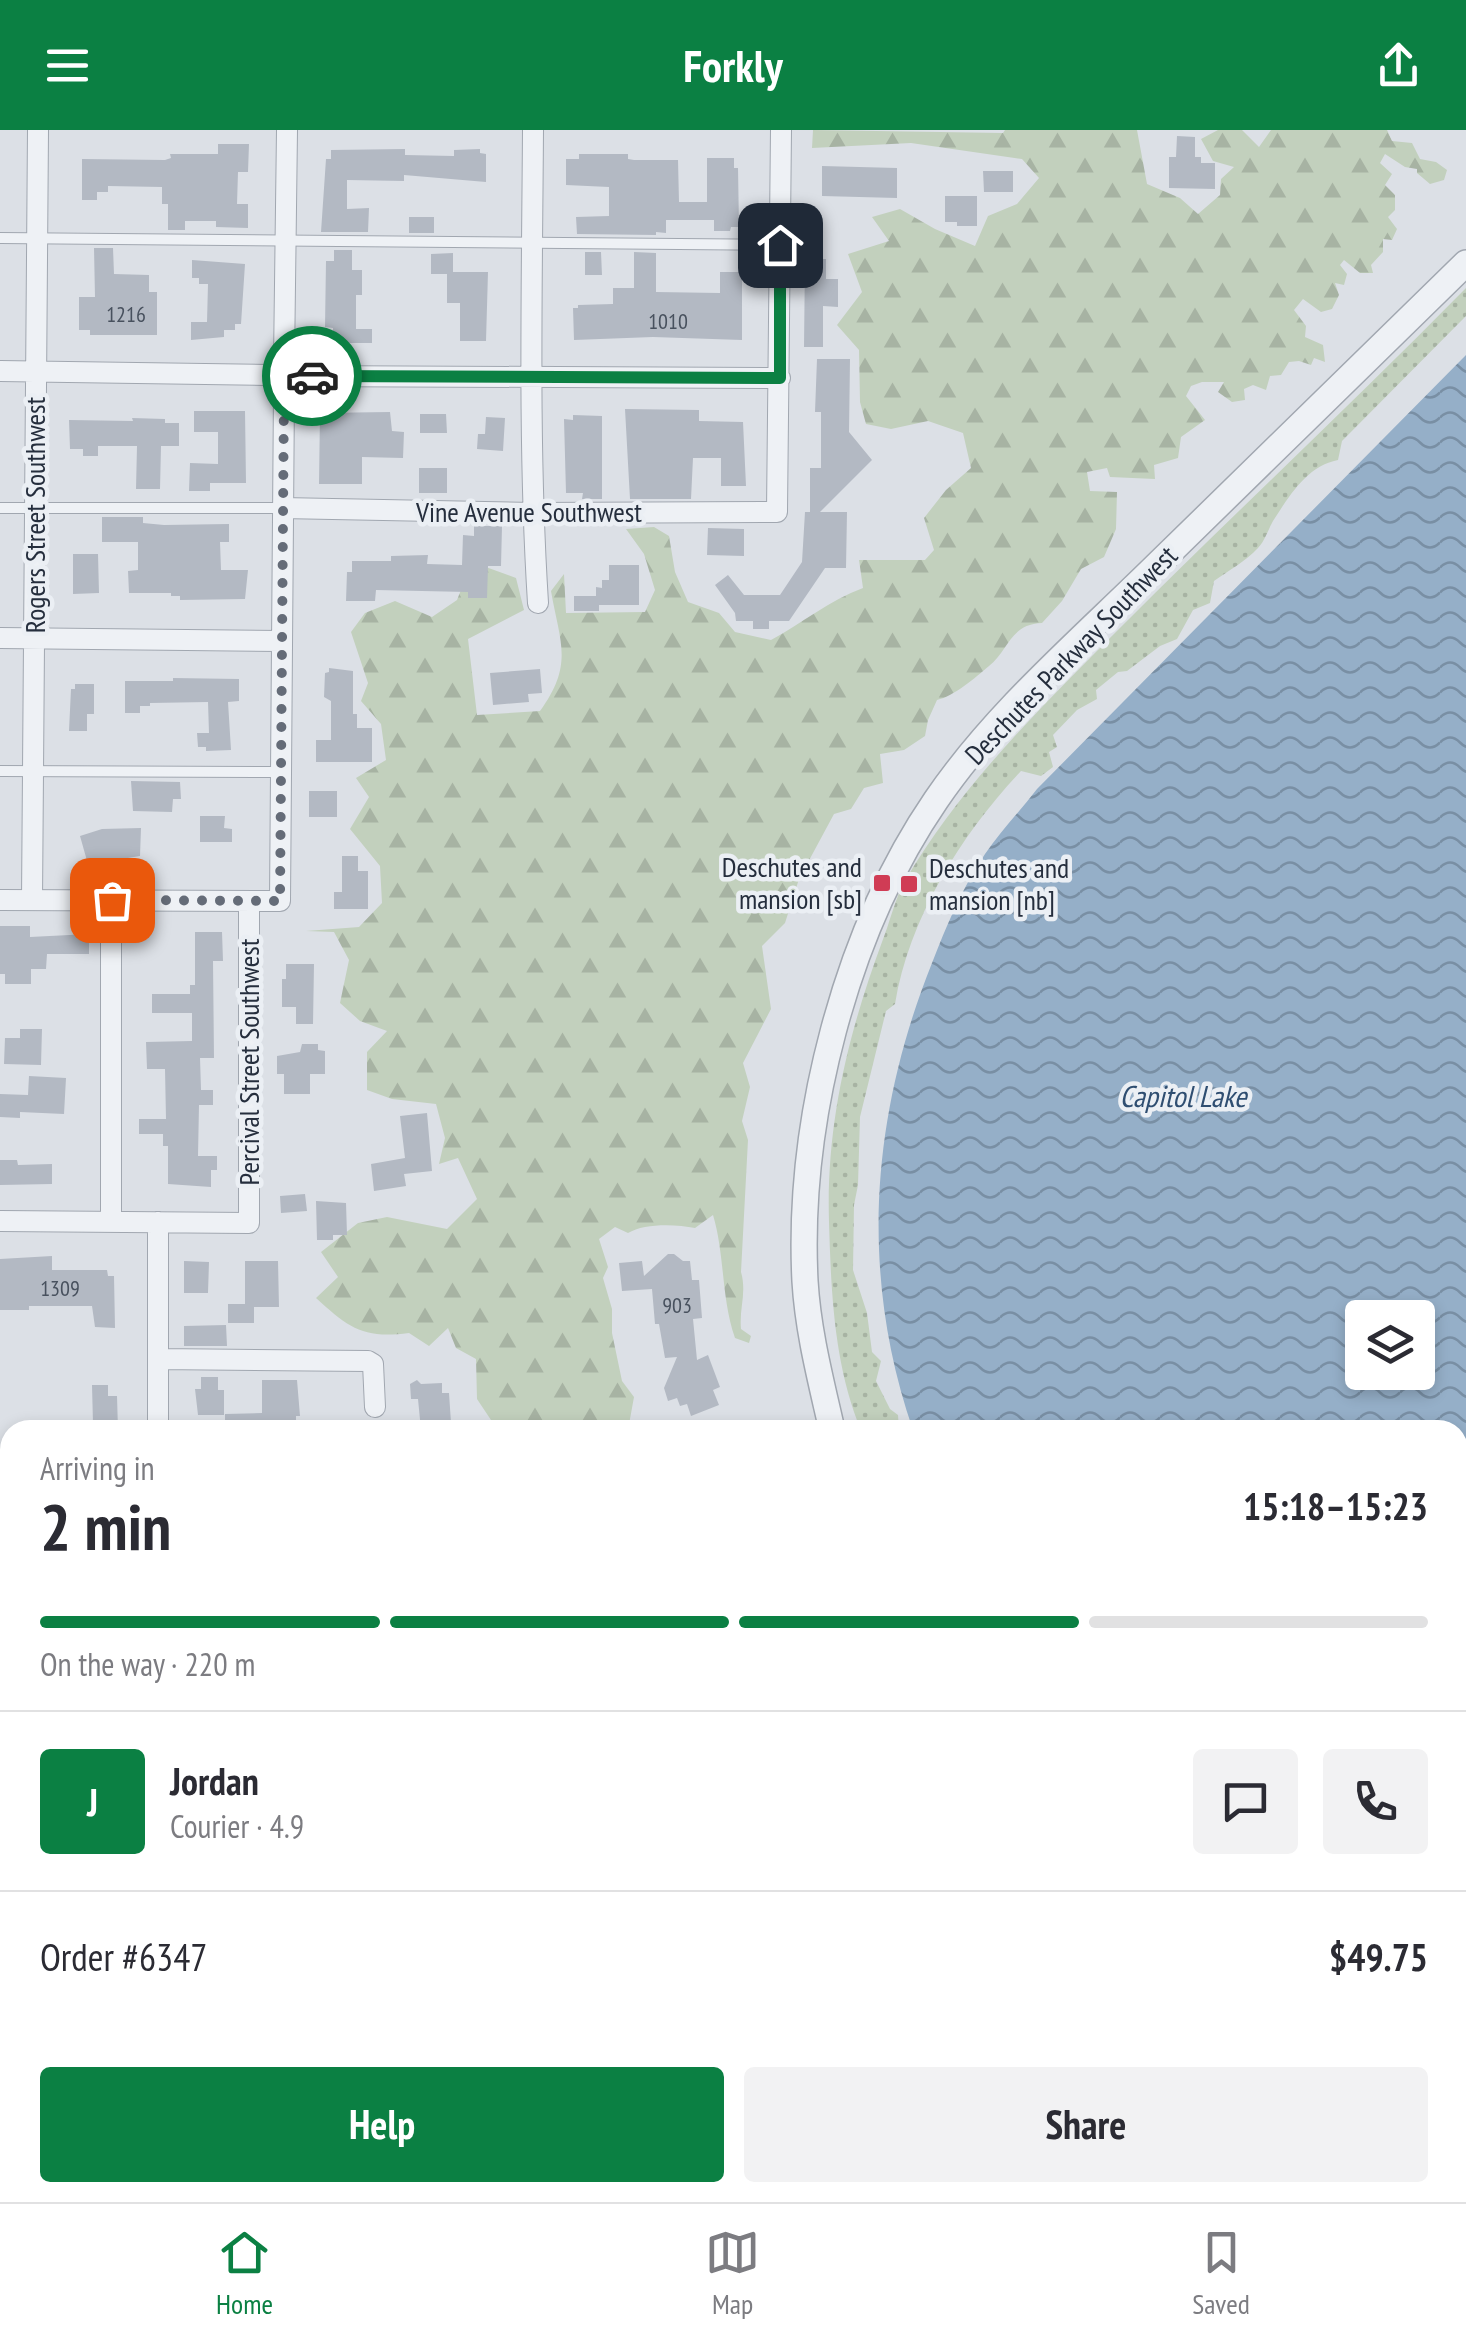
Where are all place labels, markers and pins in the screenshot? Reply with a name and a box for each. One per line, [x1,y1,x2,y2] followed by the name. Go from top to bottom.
[738,203,823,288] pin
[722,848,862,917] place label: Deschutes and mansion [sb]
[929,849,1069,918] place label: Deschutes and mansion [nb]
[70,858,155,943] pin
[871,872,893,894] marker: Deschutes and mansion [sb]
[898,873,920,895] marker: Deschutes and mansion [nb]

